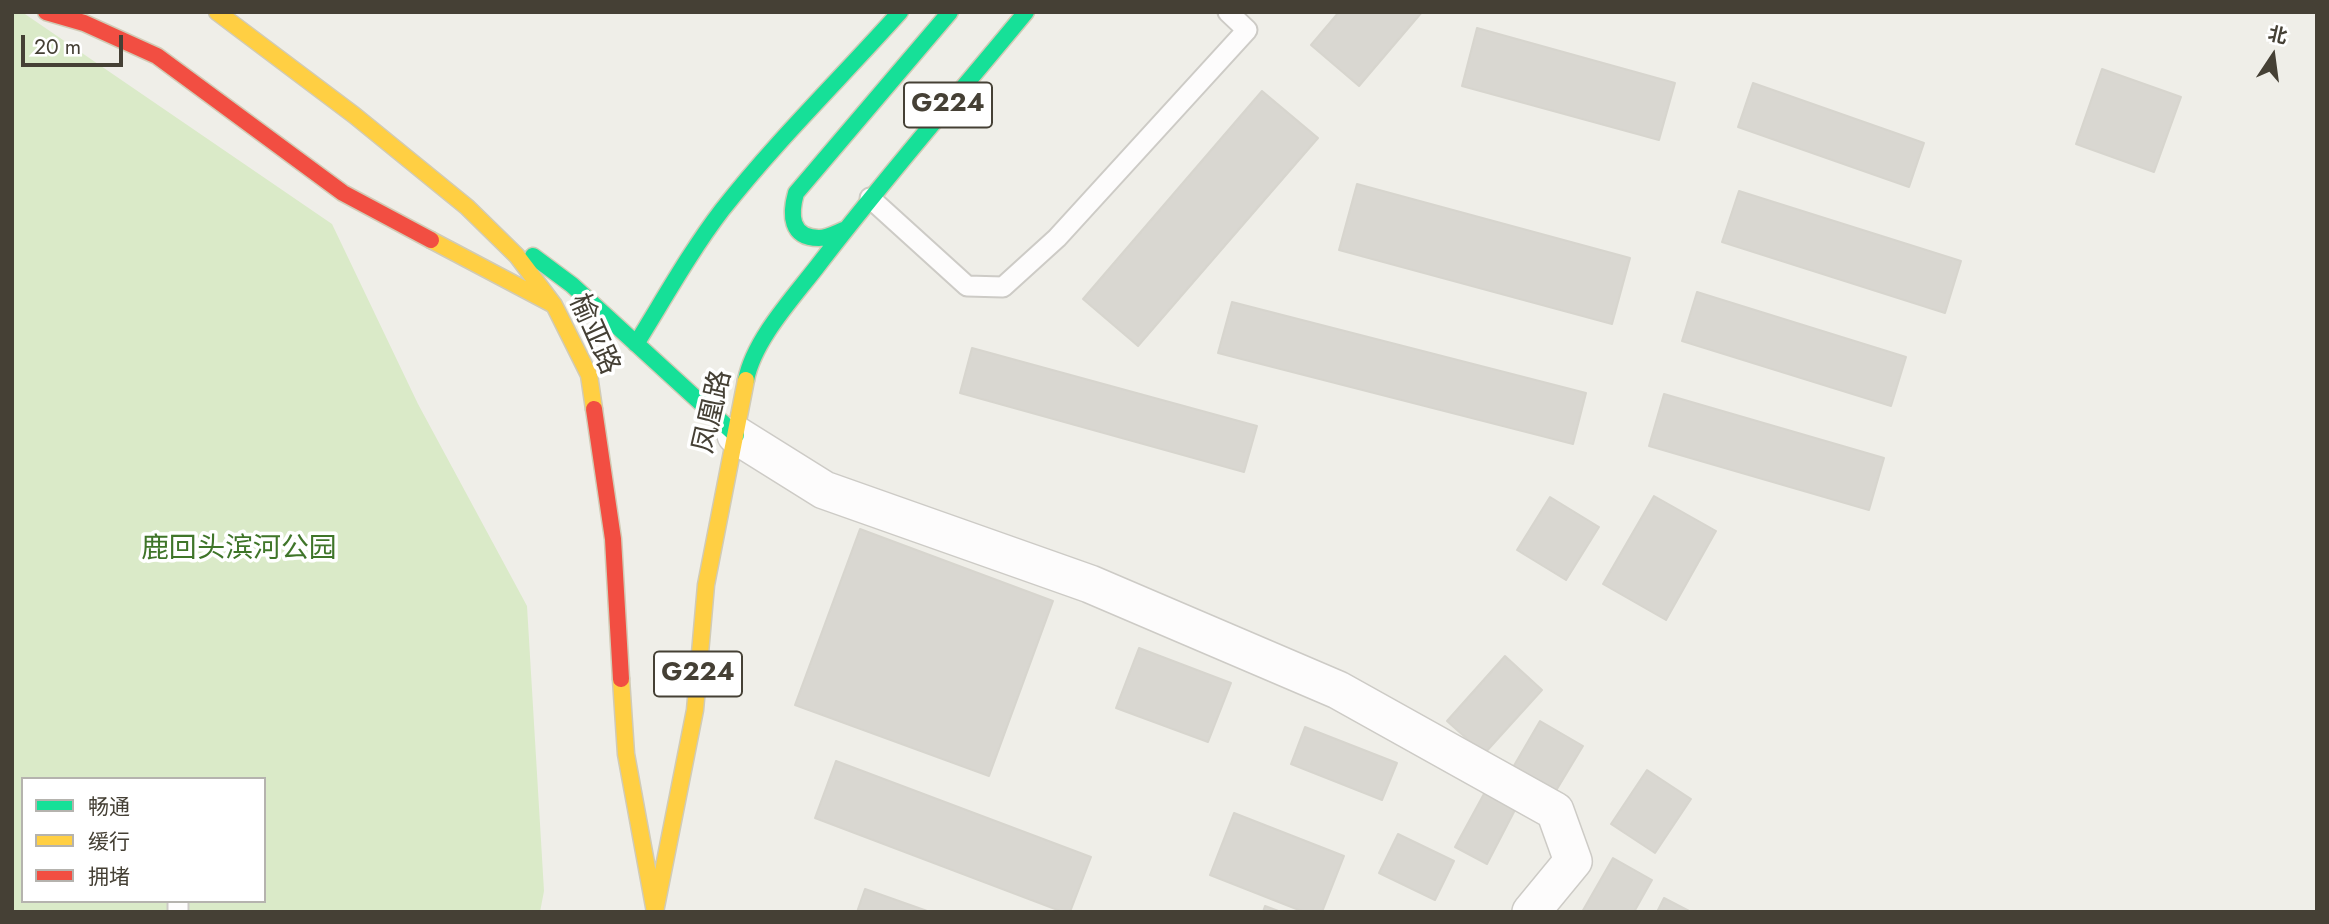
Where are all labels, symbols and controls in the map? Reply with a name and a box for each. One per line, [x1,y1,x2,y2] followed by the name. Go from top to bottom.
[2266,20,2290,50] text: 北
[24,21,126,65] scale bar
[2238,21,2308,91] north arrow
[34,32,81,62] text: 20 m
[904,82,992,128] road number: G224
[561,290,625,380] street label: 榆亚路
[688,367,740,457] street label: 凤凰路
[141,533,337,567] park label: 鹿回头滨河公园
[654,652,742,696] road number: G224
[21,777,266,903] legend
[88,792,130,822] text: 畅通
[88,827,130,857] text: 缓行
[88,862,130,892] text: 拥堵

